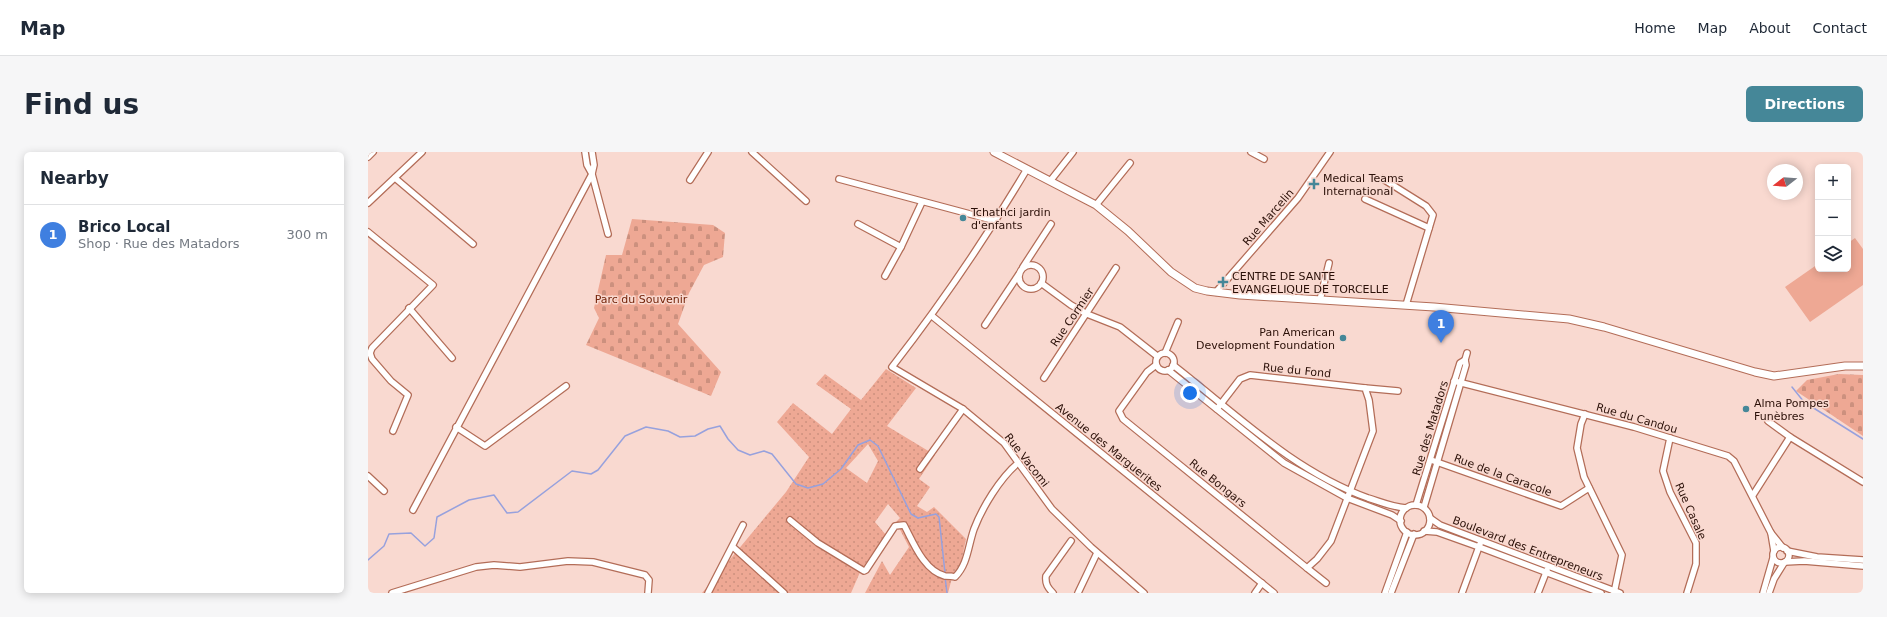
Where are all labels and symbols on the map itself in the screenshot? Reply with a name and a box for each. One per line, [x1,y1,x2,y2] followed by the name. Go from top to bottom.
[1767,164,1803,200] north arrow
[1323,172,1404,198] place label: Medical Teams International
[1308,178,1320,190] marker: Medical Teams International
[1240,186,1297,248] street label: Rue Marcelin
[970,206,1051,232] place label: Tchathci jardin d'enfants
[958,213,968,223] marker: Tchathci jardin d'enfants
[1232,270,1389,296] place label: CENTRE DE SANTE EVANGELIQUE DE TORCELLE
[1217,276,1229,288] marker: CENTRE DE SANTE EVANGELIQUE DE TORCELLE
[1048,285,1097,349] street label: Rue Cormier
[595,293,688,306] park label: Parc du Souvenir
[1428,310,1454,343] pin: 1
[1196,326,1335,352] place label: Pan American Development Foundation
[1338,333,1348,343] marker: Pan American Development Foundation
[1262,360,1332,381] street label: Rue du Fond
[1410,379,1451,477] street label: Rue des Matadors
[1180,383,1200,403] your location
[1754,397,1829,423] place label: Alma Pompes Funèbres
[1053,400,1165,494] street label: Avenue des Marguerites
[1595,401,1679,436] street label: Rue du Candou
[1741,404,1751,414] marker: Alma Pompes Funèbres
[1002,431,1052,490] street label: Rue Vacomi
[1452,452,1554,499] street label: Rue de la Caracole
[1187,456,1249,511] street label: Rue Bongars
[1672,481,1709,542] street label: Rue Casale
[1451,514,1605,583] street label: Boulevard des Entrepreneurs

